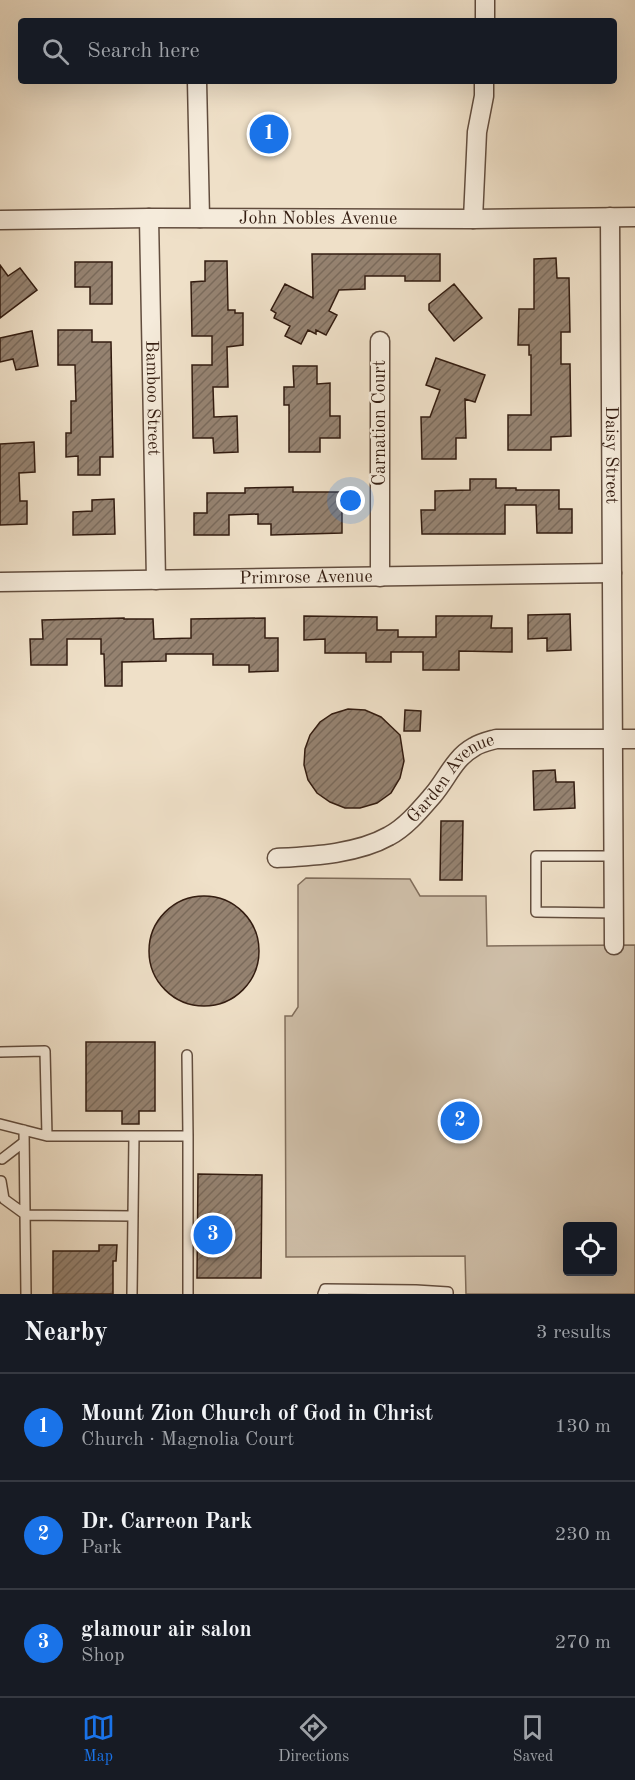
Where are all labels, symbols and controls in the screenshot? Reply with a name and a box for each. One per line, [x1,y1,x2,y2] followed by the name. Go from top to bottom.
[18,18,617,84] search box
[39,35,72,68] icon: search
[87,40,200,62] text: Search here
[250,112,288,156] pin: 1
[239,209,397,228] street label: John Nobles Avenue
[142,340,163,456] street label: Bamboo Street
[371,360,389,486] street label: Carnation Court
[602,406,621,504] street label: Daisy Street
[336,486,365,515] your location
[239,568,373,587] street label: Primrose Avenue
[404,731,496,826] street label: Garden Avenue
[440,1098,480,1144] pin: 2
[194,1212,232,1258] pin: 3
[563,1222,617,1276] map controls
[563,1222,617,1276] button: locate
[24,1320,108,1346] text: Nearby
[536,1323,611,1343] text: 3 results
[81,1403,433,1425] text: Mount Zion Church of God in Christ
[38,1417,49,1437] text: 1
[555,1417,611,1437] text: 130 m
[81,1430,294,1450] text: Church · Magnolia Court
[81,1511,252,1533] text: Dr. Carreon Park
[38,1525,49,1545] text: 2
[555,1525,611,1545] text: 230 m
[81,1538,122,1558] text: Park
[81,1619,252,1641] text: glamour air salon
[38,1633,49,1653] text: 3
[555,1633,611,1653] text: 270 m
[81,1646,125,1666] text: Shop
[82,1711,115,1767] tab: Map
[278,1711,349,1767] tab: Directions
[513,1711,553,1767] tab: Saved

